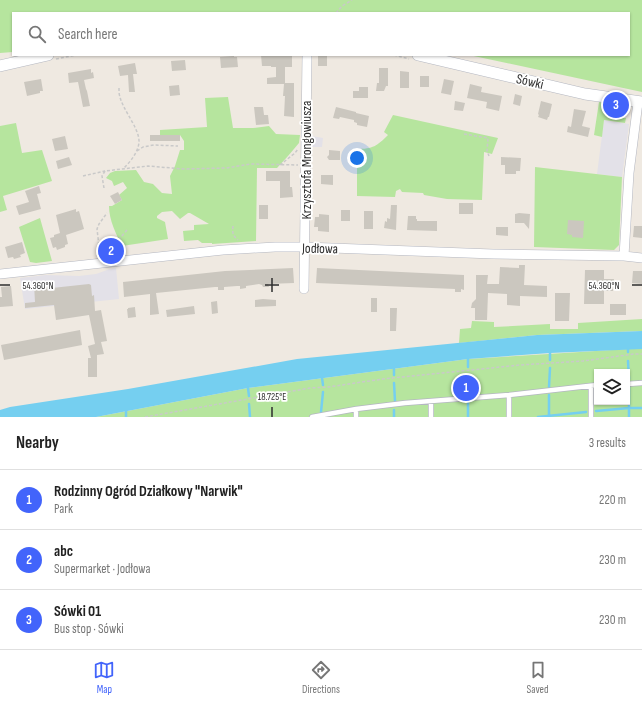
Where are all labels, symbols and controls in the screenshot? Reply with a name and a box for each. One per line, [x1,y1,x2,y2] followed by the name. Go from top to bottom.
[12,12,630,56] search box
[26,23,48,45] icon: search
[58,25,118,44] text: Search here
[515,70,545,93] street label: Sówki
[603,90,629,120] pin: 3
[298,101,315,219] street label: Krzysztofa Mrongowiusza
[347,148,367,168] your location
[98,236,124,266] pin: 2
[301,240,338,257] street label: Jodłowa
[22,280,54,292] text: 54.360°N
[588,280,620,292] text: 54.360°N
[594,369,630,405] map controls
[594,369,630,405] button: layers
[453,373,479,403] pin: 1
[258,391,286,403] text: 18.725°E
[16,433,59,453] text: Nearby
[589,435,626,451] text: 3 results
[54,482,243,501] text: Rodzinny Ogród Działkowy "Narwik"
[26,492,32,508] text: 1
[599,492,626,508] text: 220 m
[54,501,73,517] text: Park
[54,542,73,561] text: abc
[26,552,32,568] text: 2
[599,552,626,568] text: 230 m
[54,561,150,577] text: Supermarket · Jodłowa
[54,602,101,621] text: Sówki 01
[26,612,32,628] text: 3
[599,612,626,628] text: 230 m
[54,621,124,637] text: Bus stop · Sówki
[93,659,115,696] tab: Map
[302,659,340,696] tab: Directions
[527,659,549,696] tab: Saved

